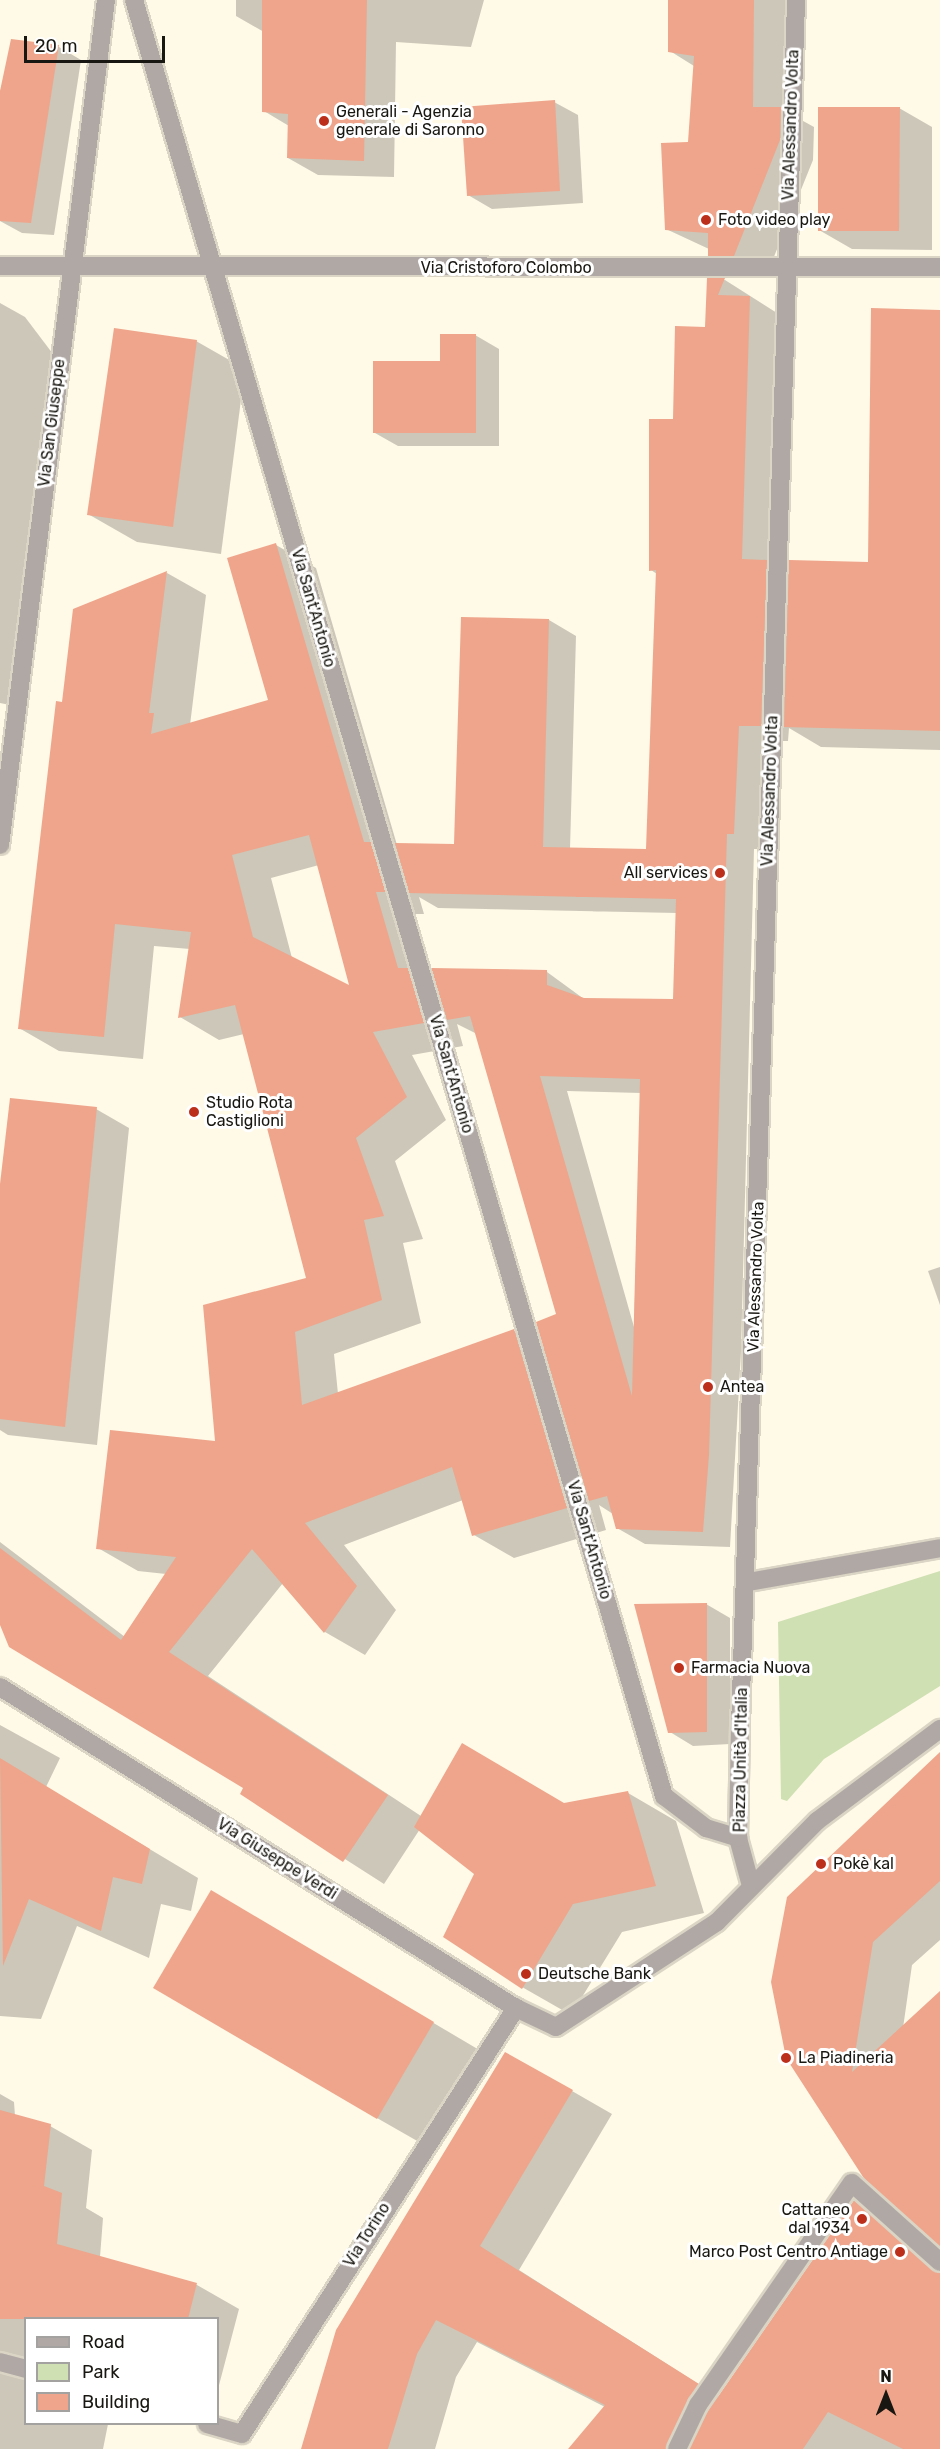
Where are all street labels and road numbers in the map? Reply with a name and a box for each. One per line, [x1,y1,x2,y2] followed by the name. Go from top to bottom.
[779,49,803,201] street label: Via Alessandro Volta
[420,258,592,278] street label: Via Cristoforo Colombo
[35,358,69,488] street label: Via San Giuseppe
[287,546,339,670] street label: Via Sant'Antonio
[758,715,782,867] street label: Via Alessandro Volta
[425,1012,477,1136] street label: Via Sant'Antonio
[744,1201,768,1353] street label: Via Alessandro Volta
[563,1478,615,1602] street label: Via Sant'Antonio
[730,1687,752,1833] street label: Piazza Unità d'Italia
[213,1814,341,1904] street label: Via Giuseppe Verdi
[340,2199,394,2271] street label: Via Torino

